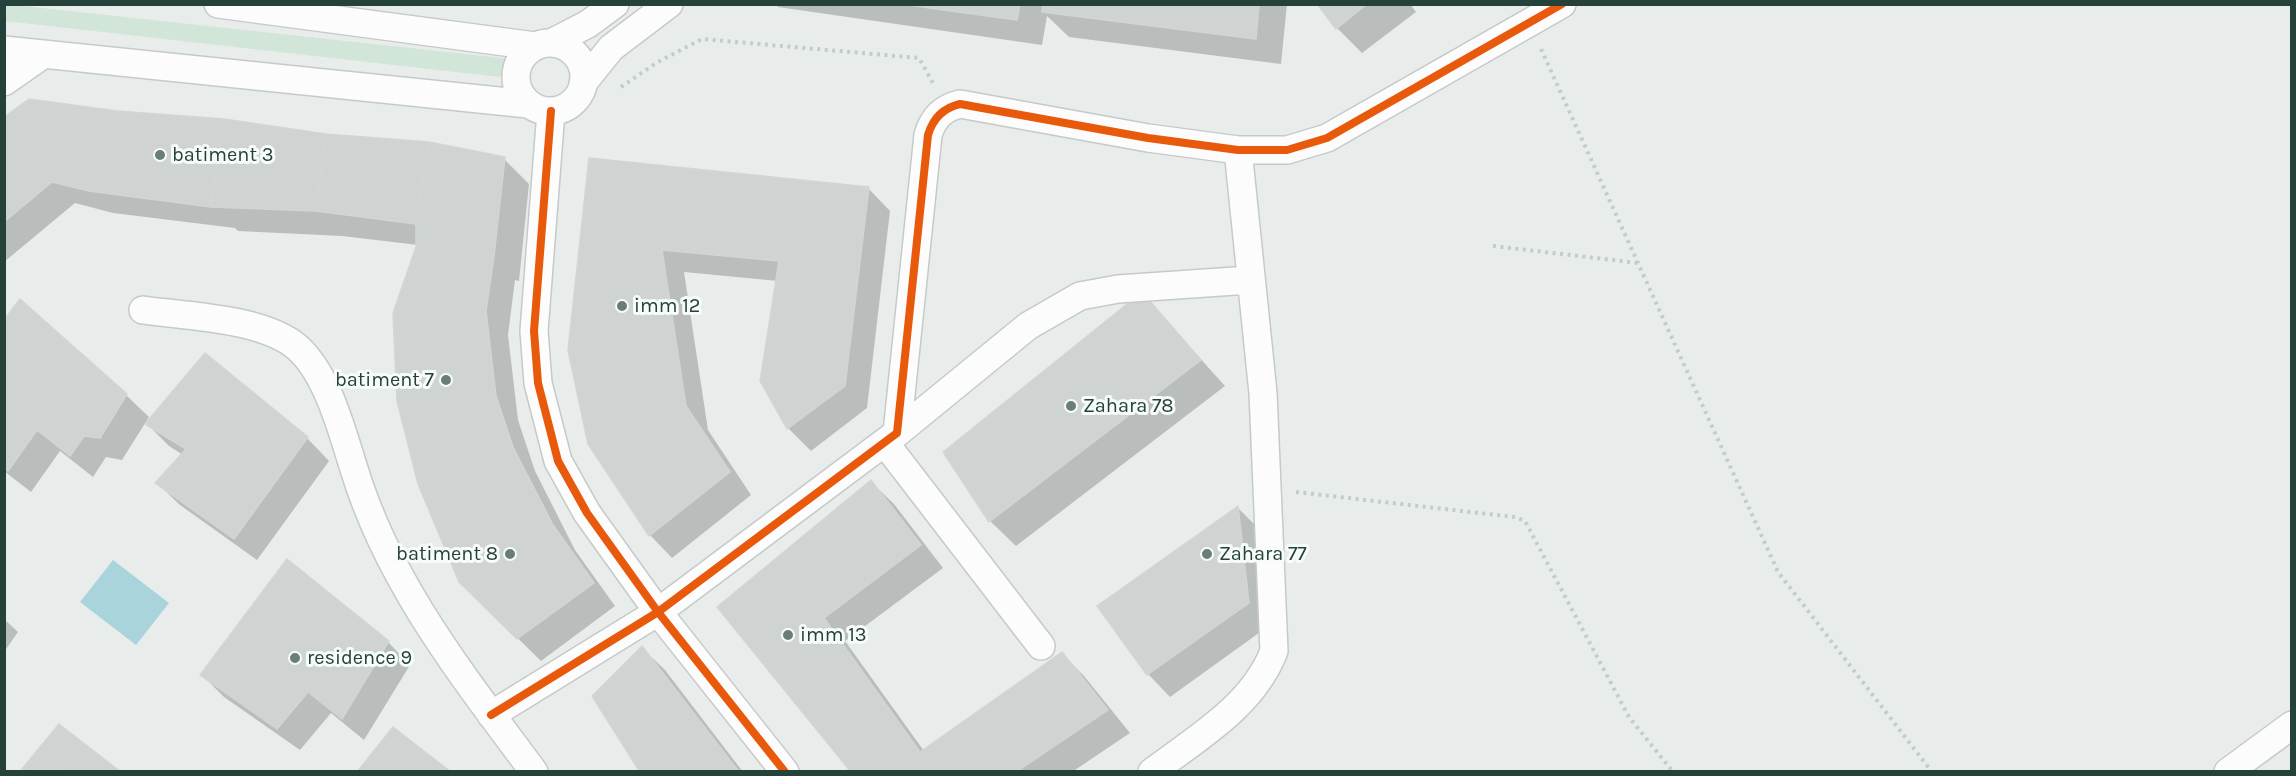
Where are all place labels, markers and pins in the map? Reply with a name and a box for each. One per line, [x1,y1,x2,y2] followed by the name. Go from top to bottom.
[172,143,273,167] place label: batiment 3
[153,148,167,162] marker: batiment 3
[634,294,700,318] place label: imm 12
[615,299,629,313] marker: imm 12
[335,368,434,392] place label: batiment 7
[439,373,453,387] marker: batiment 7
[1083,394,1174,418] place label: Zahara 78
[1064,399,1078,413] marker: Zahara 78
[396,542,498,566] place label: batiment 8
[1219,542,1307,566] place label: Zahara 77
[503,547,517,561] marker: batiment 8
[1200,547,1214,561] marker: Zahara 77
[800,623,867,647] place label: imm 13
[781,628,795,642] marker: imm 13
[307,646,412,670] place label: residence 9
[288,651,302,665] marker: residence 9

